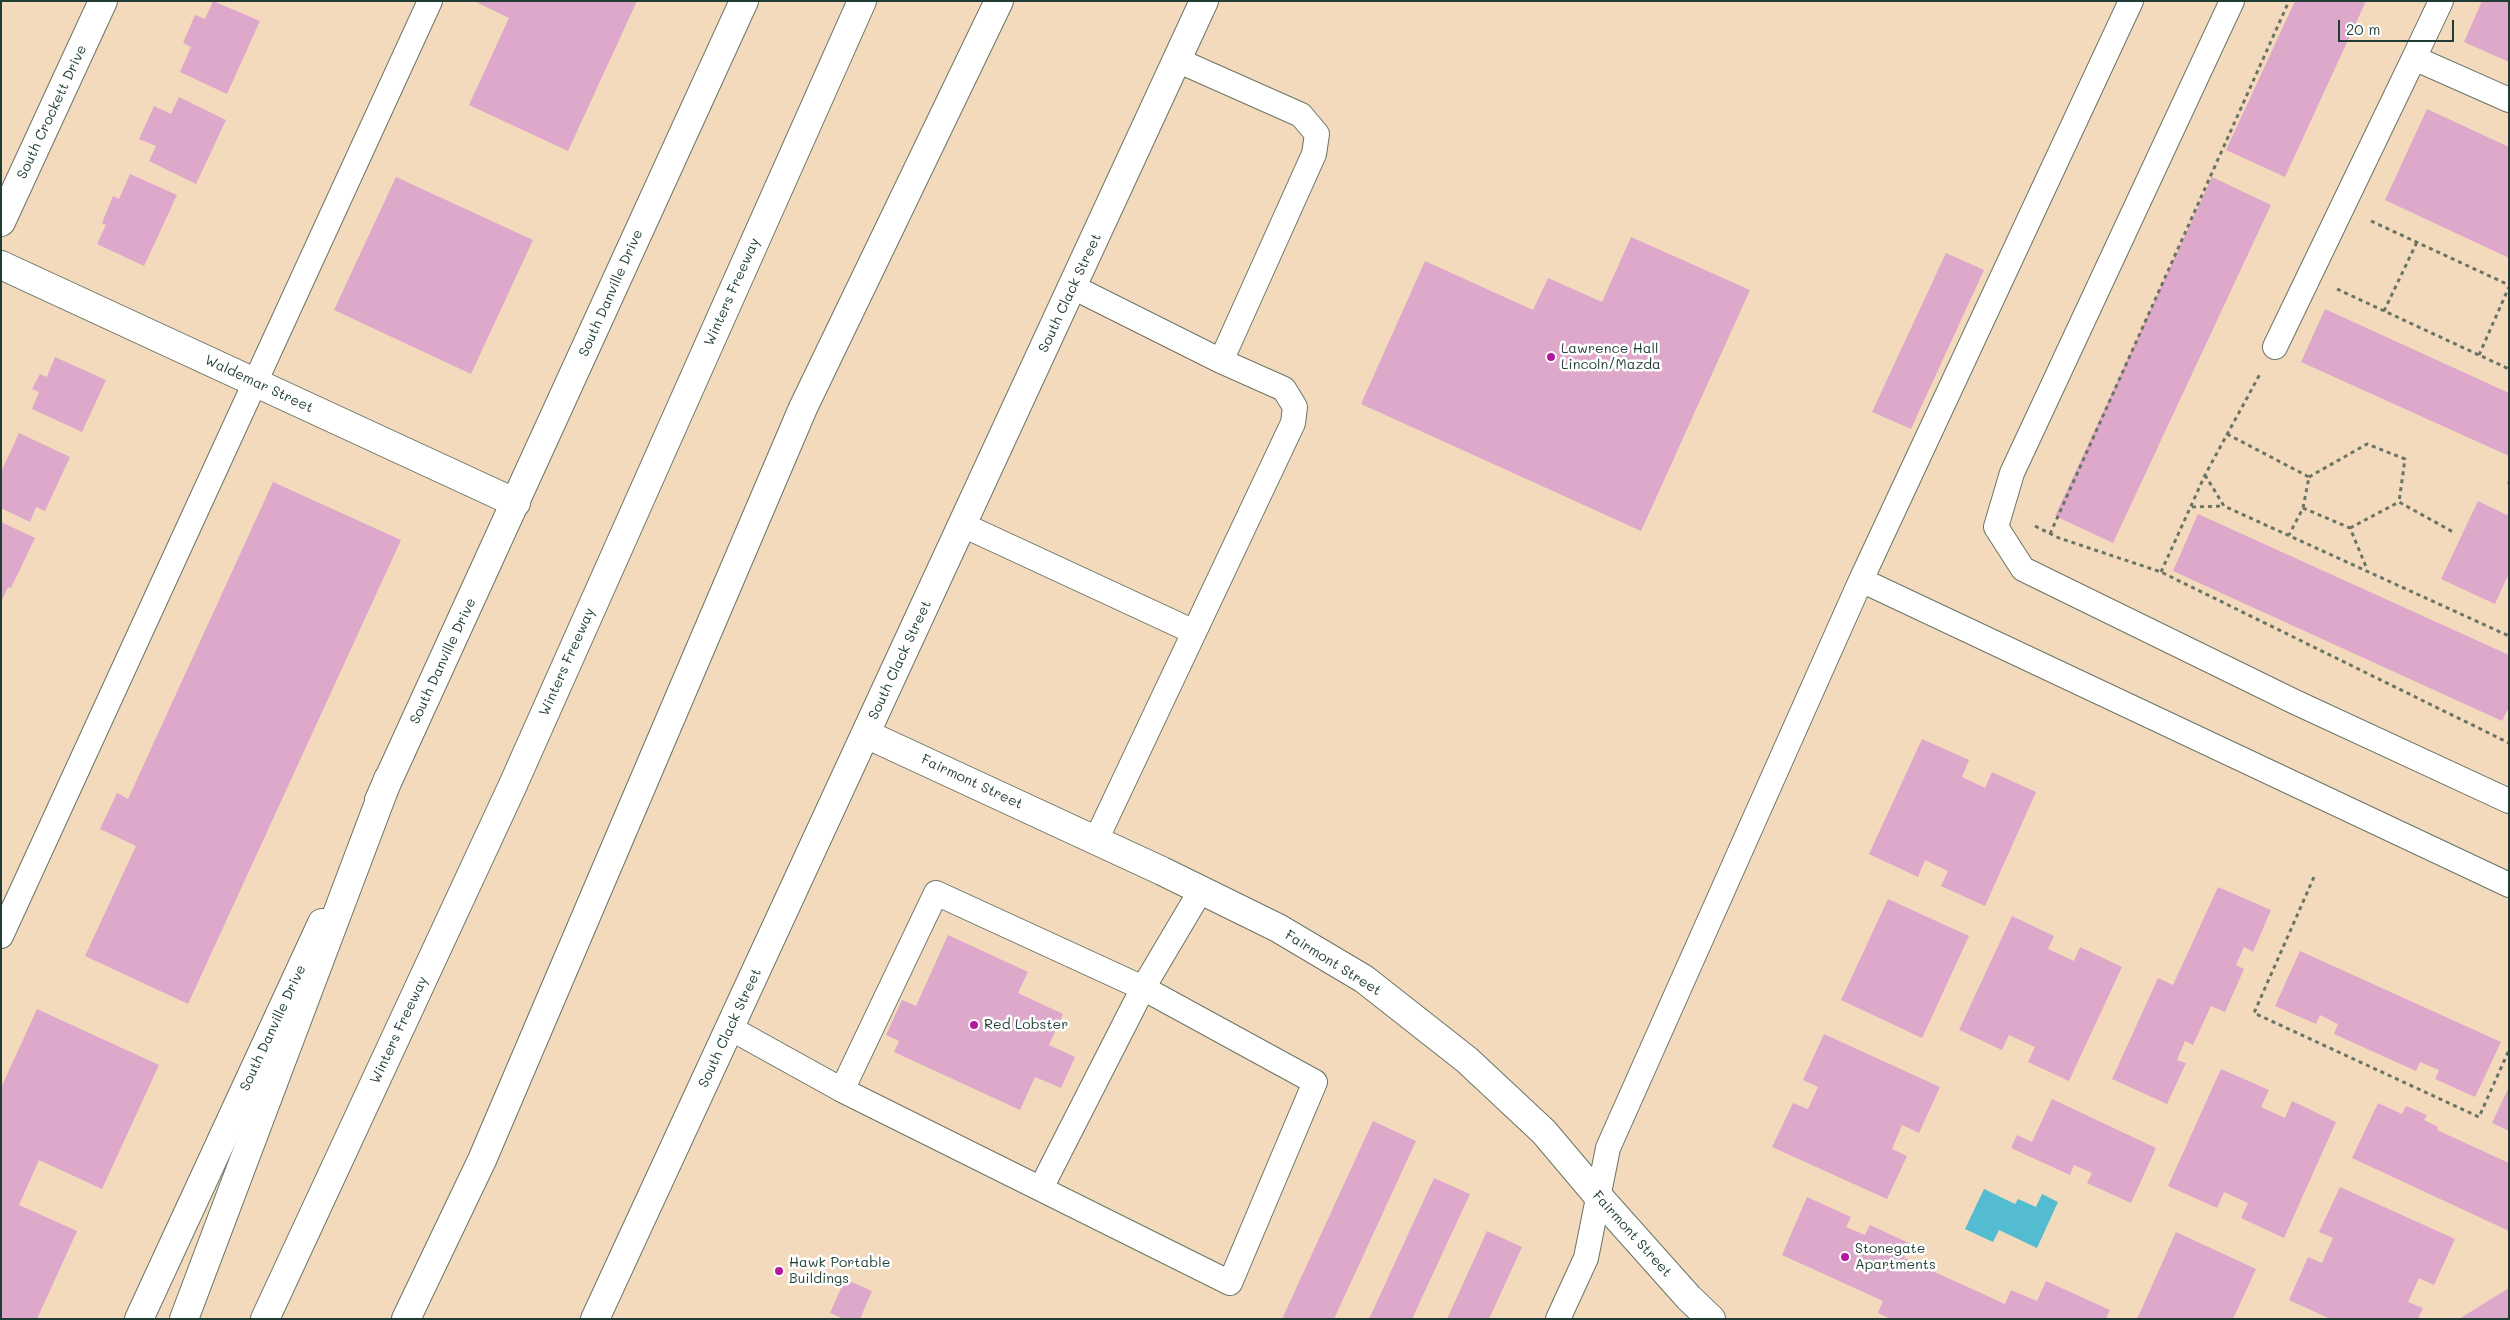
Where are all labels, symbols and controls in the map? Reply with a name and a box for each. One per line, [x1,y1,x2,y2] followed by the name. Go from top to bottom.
[2340,10,2456,42] scale bar
[2346,19,2380,39] text: 20 m
[14,42,90,182] street label: South Crockett Drive
[575,227,647,359] street label: South Danville Drive
[1035,231,1105,355] street label: South Clack Street
[701,235,763,349] street label: Winters Freeway
[1561,341,1661,374] place label: Lawrence Hall Lincoln/Mazda
[202,351,316,417] street label: Waldemar Street
[1545,351,1557,363] marker: Lawrence Hall Lincoln/Mazda
[406,595,480,727] street label: South Danville Drive
[865,598,935,722] street label: South Clack Street
[536,605,598,719] street label: Winters Freeway
[918,751,1026,813] street label: Fairmont Street
[1282,927,1384,999] street label: Fairmont Street
[236,962,310,1094] street label: South Danville Drive
[695,966,765,1090] street label: South Clack Street
[367,974,431,1086] street label: Winters Freeway
[984,1017,1068,1033] place label: Red Lobster
[968,1019,980,1031] marker: Red Lobster
[1589,1187,1675,1281] street label: Fairmont Street
[1855,1241,1936,1274] place label: Stonegate Apartments
[1839,1251,1851,1263] marker: Stonegate Apartments
[789,1255,890,1288] place label: Hawk Portable Buildings
[773,1265,785,1277] marker: Hawk Portable Buildings

